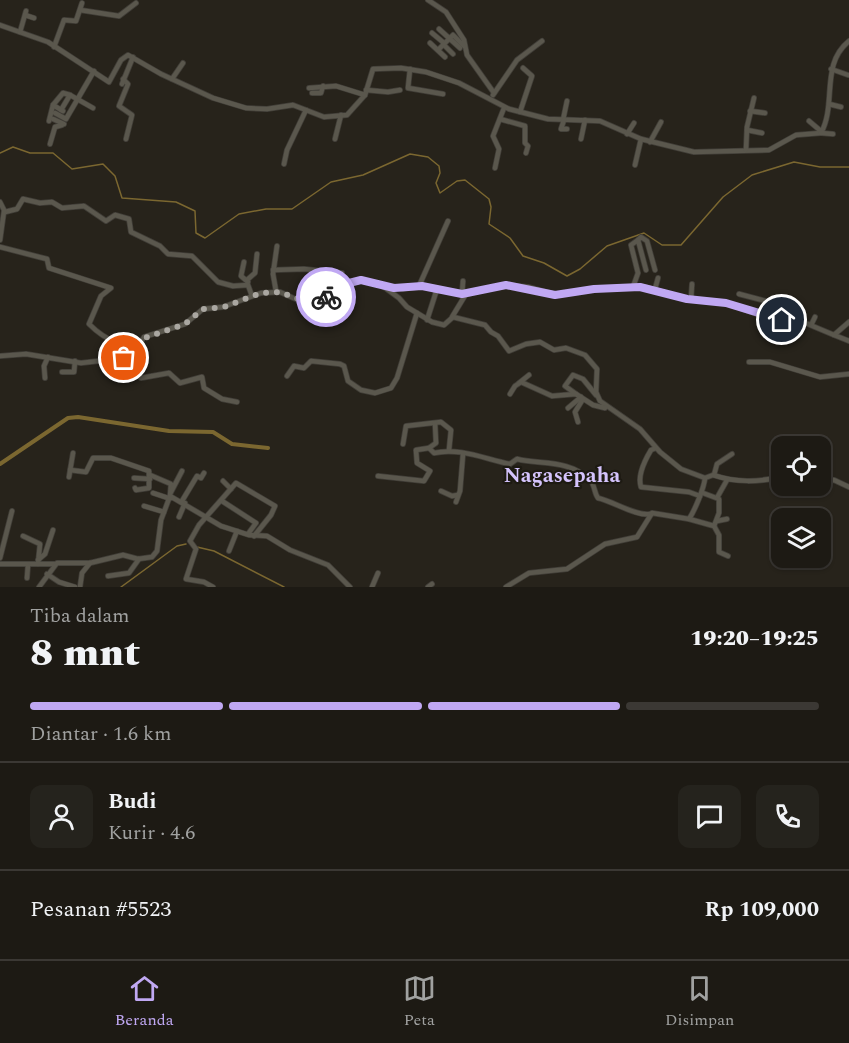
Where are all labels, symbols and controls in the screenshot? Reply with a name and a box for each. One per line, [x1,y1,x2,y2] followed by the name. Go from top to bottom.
[296,267,356,327] courier
[310,281,343,314] icon: bike
[756,294,807,345] pin
[765,303,798,336] icon: home
[98,332,149,383] pin
[107,341,140,374] icon: bag
[771,436,831,568] map controls
[771,436,831,496] button: locate
[504,460,620,492] district label: Nagasepaha
[771,508,831,568] button: layers
[30,601,130,631] text: Tiba dalam
[690,622,819,655] text: 19:20–19:25
[30,624,140,683] text: 8 mnt
[30,719,171,749] text: Diantar · 1.6 km
[30,785,93,848] button: person
[108,785,157,818] text: Budi
[678,785,741,848] button: chat
[756,785,819,848] button: phone
[108,818,195,848] text: Kurir · 4.6
[30,893,171,926] text: Pesanan #5523
[705,893,819,926] text: Rp 109,000
[115,972,173,1032] tab: Beranda
[403,972,436,1032] tab: Peta
[665,972,734,1032] tab: Disimpan

